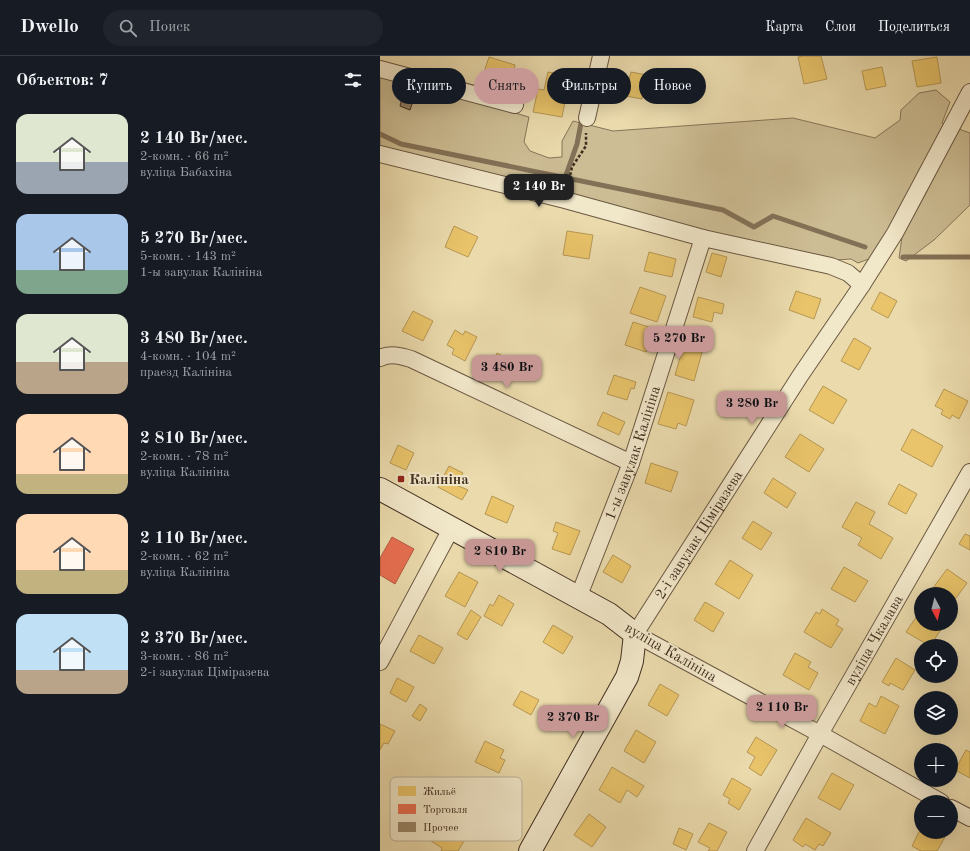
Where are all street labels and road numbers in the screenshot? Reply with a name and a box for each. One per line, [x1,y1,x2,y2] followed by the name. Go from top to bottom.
[603,384,664,523] street label: 1-ы завулак Калініна
[653,468,747,603] street label: 2-і завулак Ціміразева
[843,593,907,689] street label: вуліца Чкалава
[622,621,719,686] street label: вуліца Калініна

